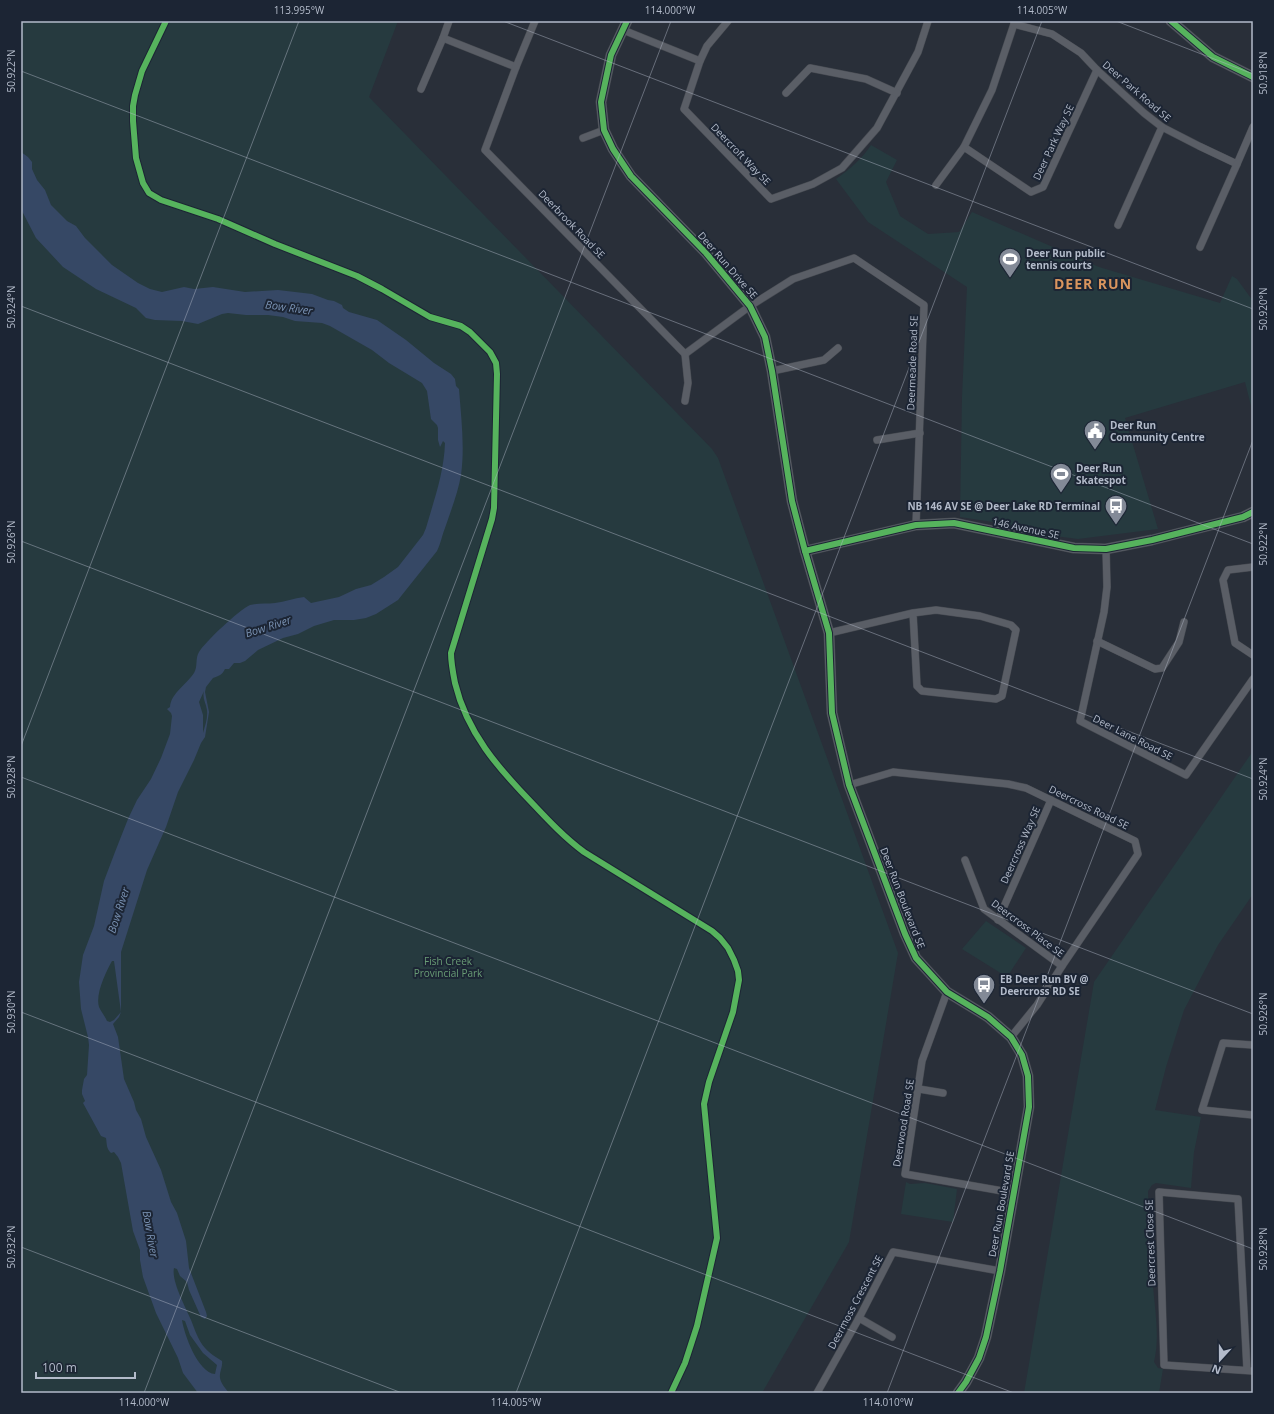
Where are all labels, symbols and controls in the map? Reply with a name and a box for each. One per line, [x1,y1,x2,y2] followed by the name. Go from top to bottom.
[274,3,325,17] text: 113.995°W
[645,3,696,17] text: 114.000°W
[1017,3,1068,17] text: 114.005°W
[4,49,18,93] text: 50.922°N
[1256,51,1270,95] text: 50.918°N
[1100,57,1174,125] street label: Deer Park Road SE
[1029,102,1077,182] street label: Deer Park Way SE
[708,120,774,188] street label: Deercroft Way SE
[536,187,608,261] street label: Deerbrook Road SE
[695,229,761,301] street label: Deer Run Drive SE
[997,246,1023,279] sports icon: Deer Run public tennis courts
[1026,246,1105,272] place label: Deer Run public tennis courts
[1054,274,1132,293] district label: DEER RUN
[4,285,18,329] text: 50.924°N
[1256,287,1270,331] text: 50.920°N
[264,296,314,318] water label: Bow River
[903,315,921,411] street label: Deermeade Road SE
[1082,418,1108,451] public building icon: Deer Run Community Centre
[1110,418,1205,444] place label: Deer Run Community Centre
[1048,461,1074,494] sports icon: Deer Run Skatespot
[1076,461,1126,487] place label: Deer Run Skatespot
[1103,493,1129,526] bus stop icon: NB 146 AV SE @ Deer Lake RD Terminal
[907,499,1100,513] place label: NB 146 AV SE @ Deer Lake RD Terminal
[991,514,1061,542] street label: 146 Avenue SE
[4,520,18,564] text: 50.926°N
[1256,522,1270,566] text: 50.922°N
[243,611,294,640] water label: Bow River
[1091,711,1175,763] street label: Deer Lane Road SE
[4,755,18,799] text: 50.928°N
[1256,757,1270,801] text: 50.924°N
[1047,782,1131,832] street label: Deercross Road SE
[997,804,1043,886] street label: Deercross Way SE
[877,845,929,951] street label: Deer Run Boulevard SE
[104,884,133,935] water label: Bow River
[989,896,1067,960] street label: Deercross Place SE
[414,954,483,980] park label: Fish Creek Provincial Park
[971,972,997,1005] bus stop icon: EB Deer Run BV @ Deercross RD SE
[1000,972,1088,998] place label: EB Deer Run BV @ Deercross RD SE
[4,990,18,1034] text: 50.930°N
[1256,992,1270,1036] text: 50.926°N
[889,1078,917,1168] street label: Deerwood Road SE
[985,1150,1017,1258] street label: Deer Run Boulevard SE
[1141,1199,1159,1287] street label: Deercrest Close SE
[139,1209,163,1259] water label: Bow River
[4,1225,18,1269] text: 50.932°N
[1256,1227,1270,1271] text: 50.928°N
[824,1253,886,1351] street label: Deermoss Crescent SE
[1200,1340,1240,1380] north arrow
[36,1354,135,1380] scale bar
[42,1359,77,1376] text: 100 m
[1209,1361,1223,1378] text: N
[119,1395,170,1409] text: 114.000°W
[491,1395,542,1409] text: 114.005°W
[863,1395,914,1409] text: 114.010°W

